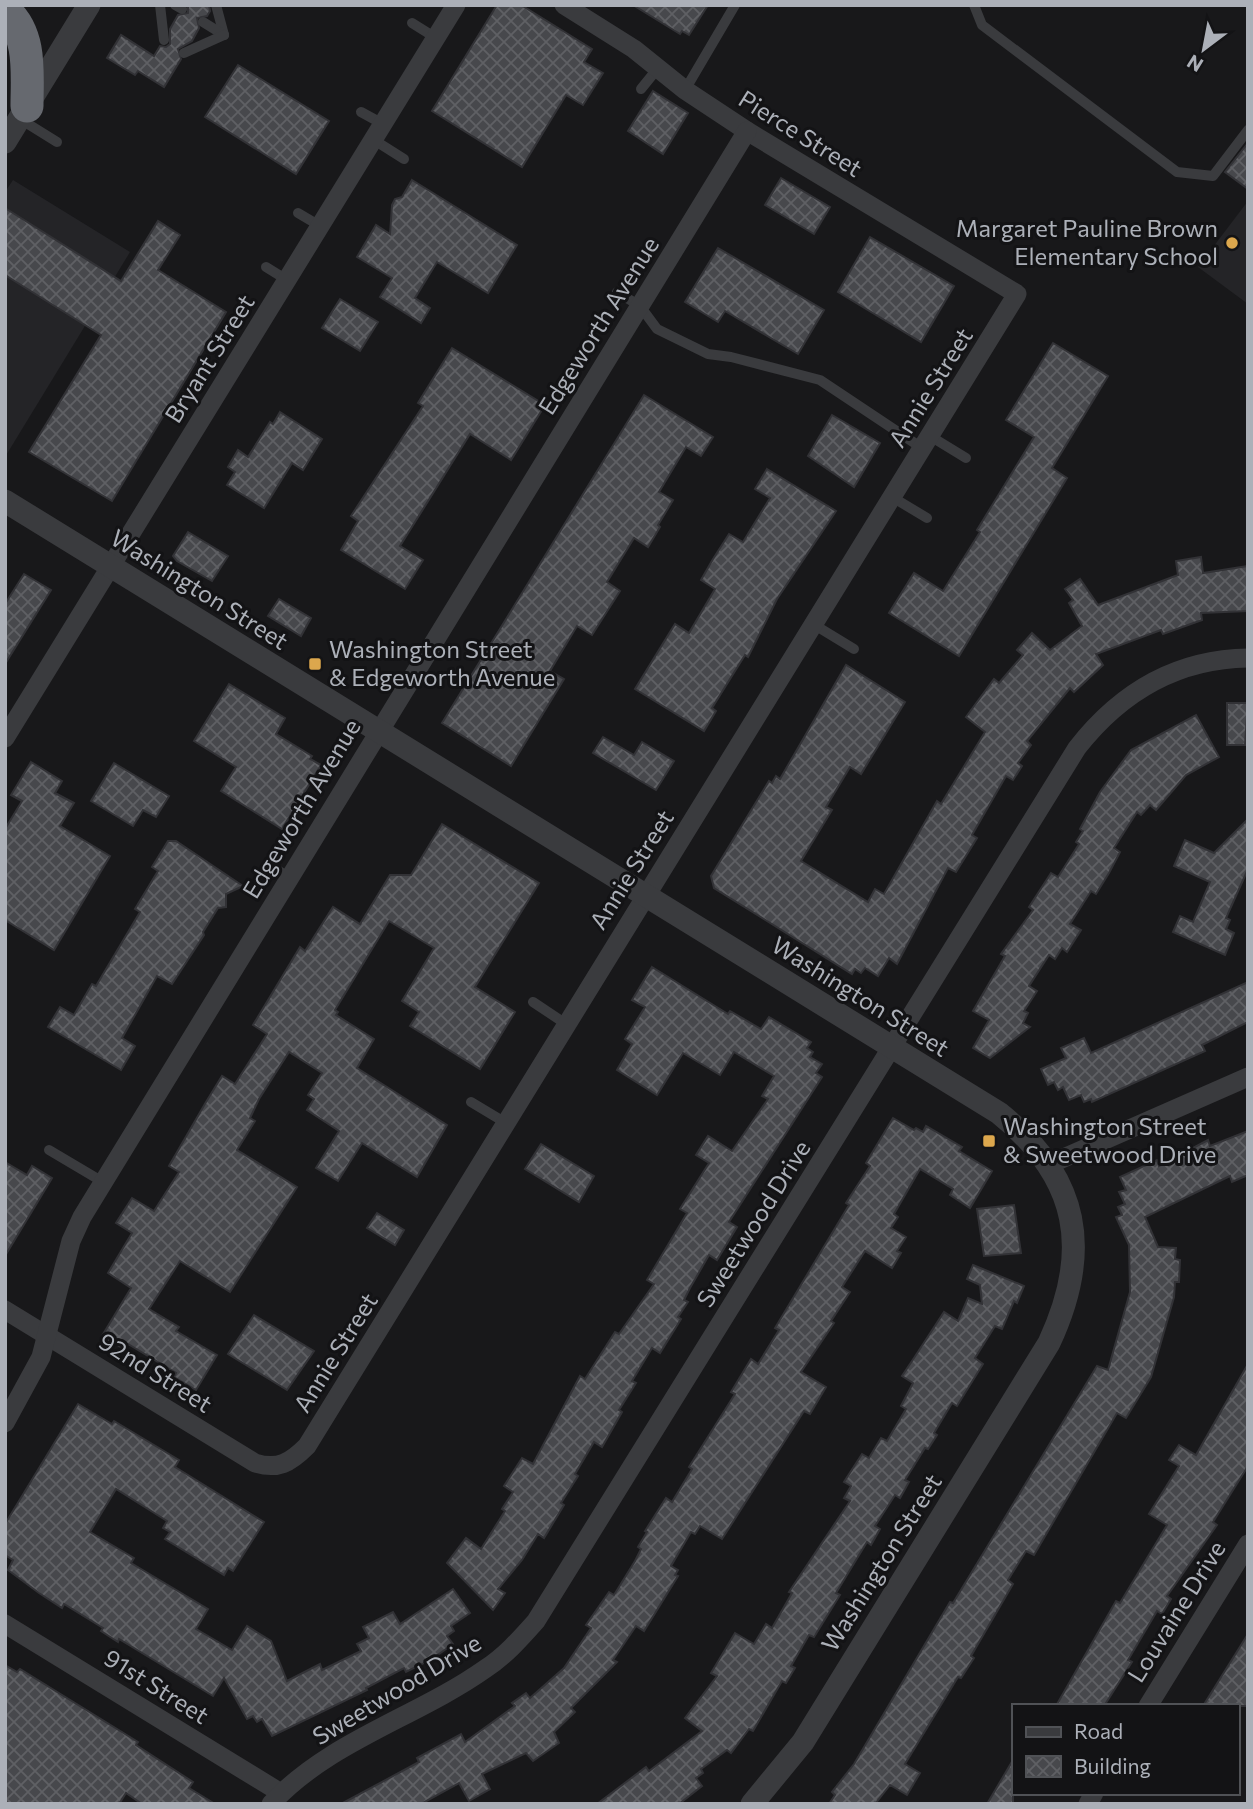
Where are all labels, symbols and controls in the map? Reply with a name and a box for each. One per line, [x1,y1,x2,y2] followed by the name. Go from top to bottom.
[1169,14,1239,84] north arrow
[1183,50,1207,77] text: N
[734,83,868,182] street label: Pierce Street
[956,213,1218,270] place label: Margaret Pauline Brown Elementary School
[531,231,664,419] street label: Edgeworth Avenue
[1224,235,1240,251] marker: Margaret Pauline Brown Elementary School
[158,289,260,428] street label: Bryant Street
[882,322,978,452] street label: Annie Street
[106,522,294,655] street label: Washington Street
[329,634,555,691] place label: Washington Street & Edgeworth Avenue
[307,656,323,672] marker: Washington Street & Edgeworth Avenue
[236,713,366,903] street label: Edgeworth Avenue
[583,804,679,934] street label: Annie Street
[767,929,955,1062] street label: Washington Street
[1003,1111,1216,1168] place label: Washington Street & Sweetwood Drive
[981,1133,997,1149] marker: Washington Street & Sweetwood Drive
[690,1134,816,1312] street label: Sweetwood Drive
[287,1287,383,1417] street label: Annie Street
[94,1326,218,1418] street label: 92nd Street
[814,1468,947,1656] street label: Washington Street
[1121,1535,1231,1687] street label: Louvaine Drive
[307,1627,486,1750] street label: Sweetwood Drive
[99,1642,215,1729] street label: 91st Street
[1012,1704,1239,1795] legend
[1074,1718,1123,1743] text: Road
[1074,1753,1151,1778] text: Building

